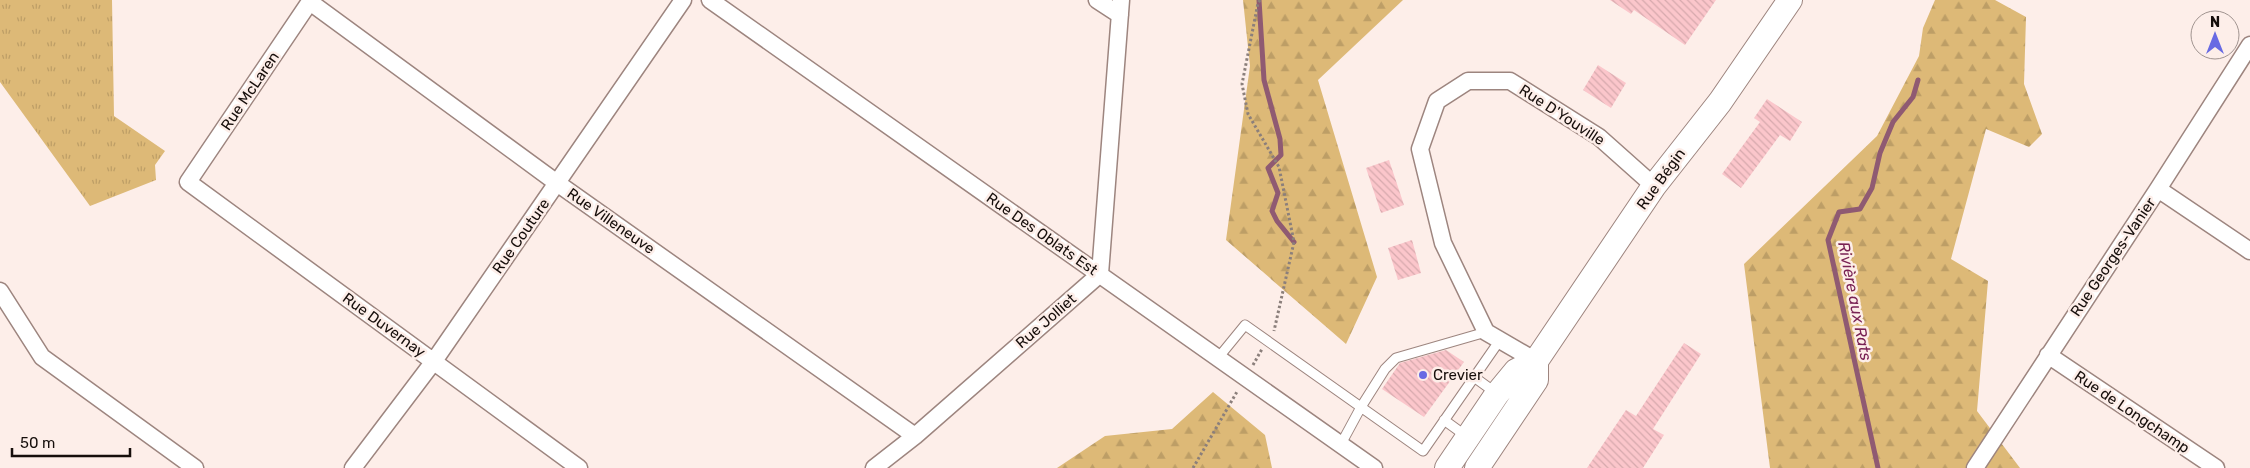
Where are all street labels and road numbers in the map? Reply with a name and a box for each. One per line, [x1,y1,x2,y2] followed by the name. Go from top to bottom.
[217,48,283,134] street label: Rue McLaren
[1516,81,1608,149] street label: Rue D'Youville
[1633,145,1689,213] street label: Rue Bégin
[564,184,658,258] street label: Rue Villeneuve
[983,189,1101,279] street label: Rue Des Oblats Est
[2067,194,2160,320] street label: Rue Georges-Vanier
[489,195,553,277] street label: Rue Couture
[339,289,429,361] street label: Rue Duvernay
[1012,290,1080,352] street label: Rue Jolliet
[2071,367,2193,457] street label: Rue de Longchamp

